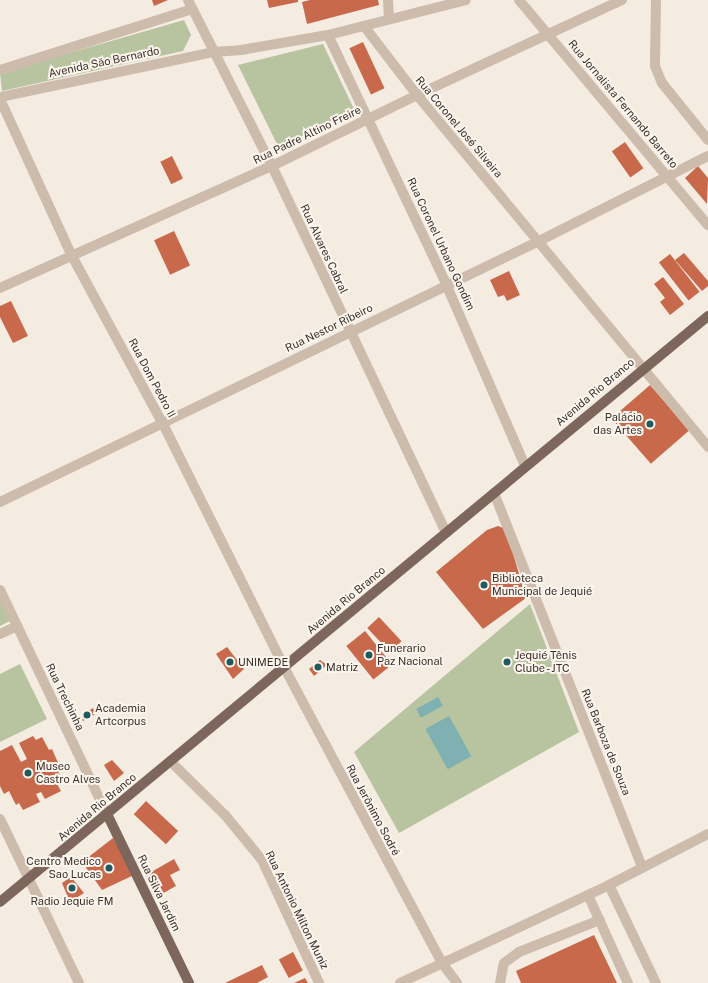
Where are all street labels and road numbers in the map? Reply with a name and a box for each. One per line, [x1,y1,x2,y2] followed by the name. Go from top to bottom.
[565,37,681,171] street label: Rua Jornalista Fernando Barreto
[47,44,161,80] street label: Avenida São Bernardo
[413,74,505,180] street label: Rua Coronel José Silveira
[251,103,363,167] street label: Rua Padre Altino Freire
[404,176,478,312] street label: Rua Coronel Urbano Gondim
[297,202,351,296] street label: Rua Alvares Cabral
[283,301,375,355] street label: Rua Nestor Ribeiro
[126,336,178,420] street label: Rua Dom Pedro II
[553,355,637,429] street label: Avenida Rio Branco
[304,563,388,637] street label: Avenida Rio Branco
[43,661,87,733] street label: Rua Trechinha
[579,687,633,797] street label: Rua Barboza de Souza
[343,762,403,858] street label: Rua Jerônimo Sodré
[55,770,139,844] street label: Avenida Rio Branco
[263,849,331,971] street label: Rua Antonio Milton Muniz
[135,853,183,933] street label: Rua Silva Jardim

